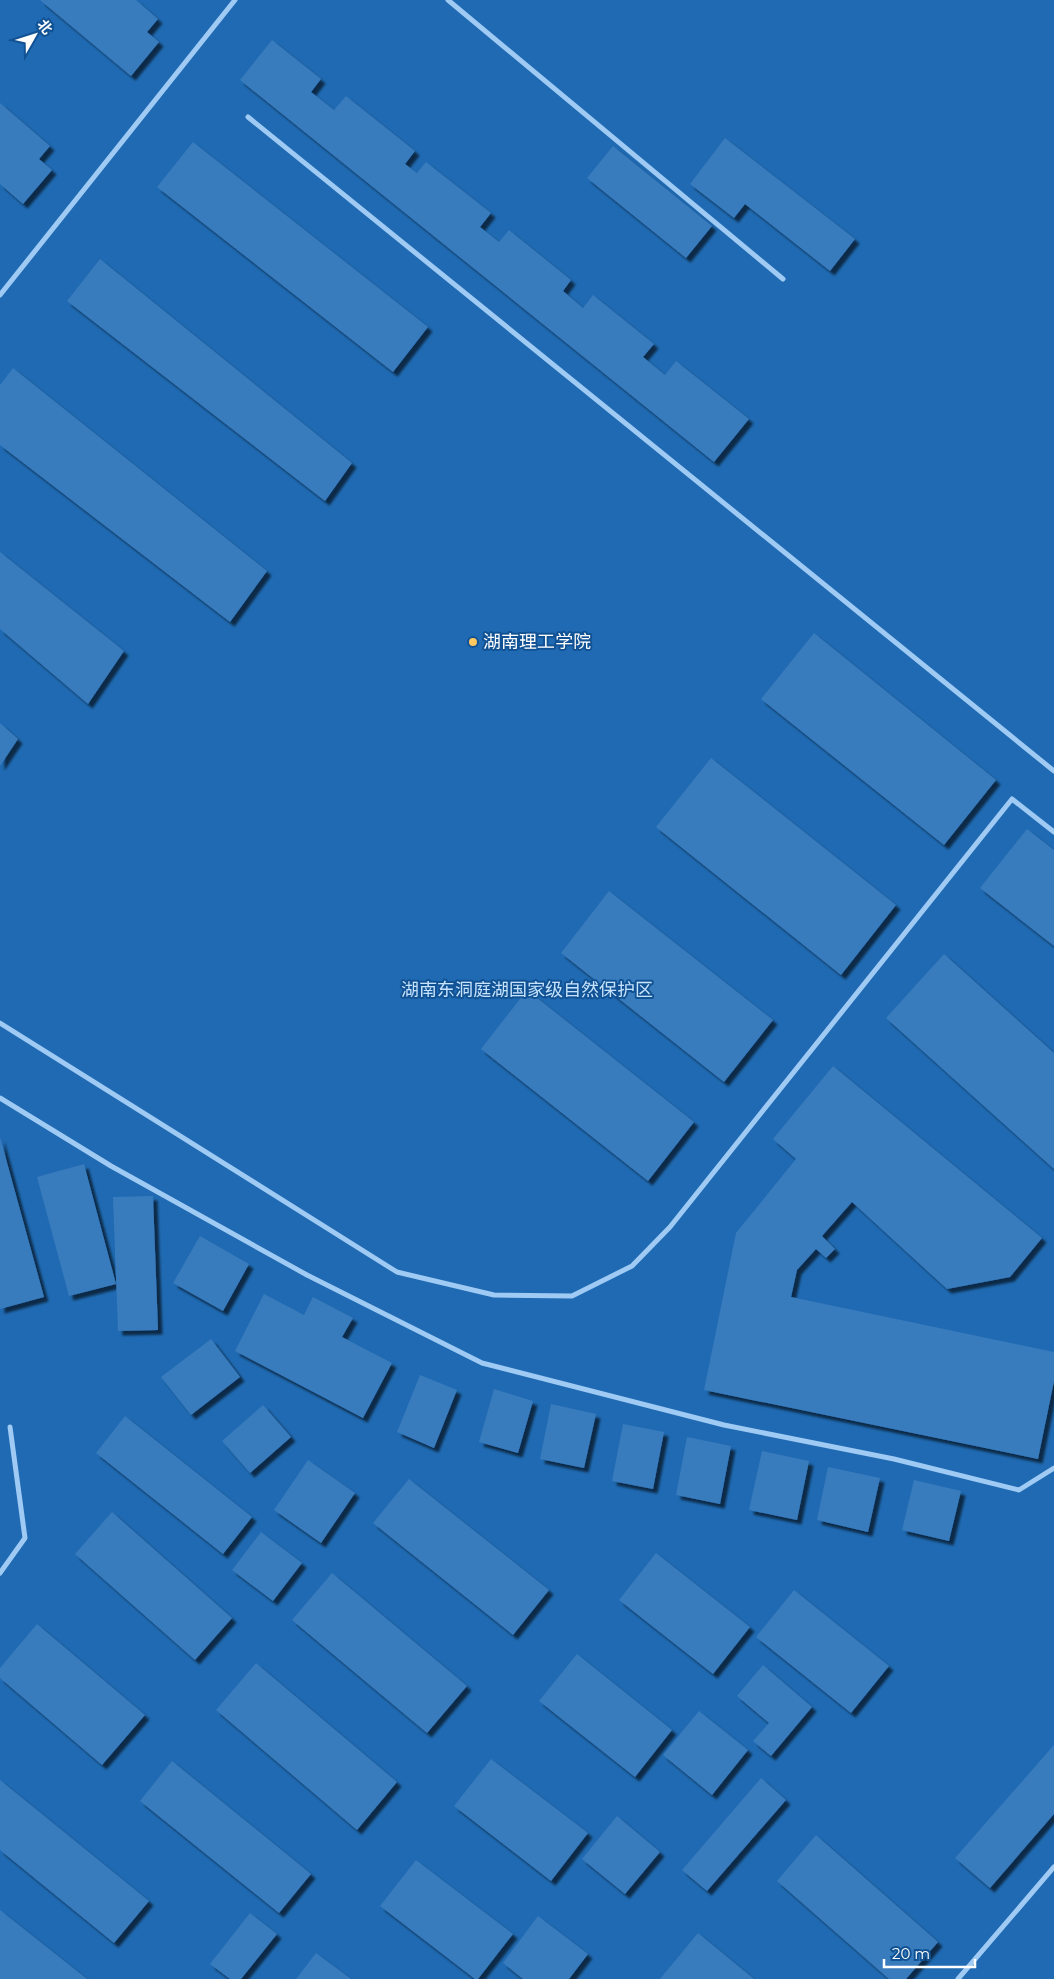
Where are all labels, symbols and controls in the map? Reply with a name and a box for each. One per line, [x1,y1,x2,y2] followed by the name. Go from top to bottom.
[10,10,60,60] north arrow
[34,16,57,38] text: 北
[483,631,591,653] place label: 湖南理工学院
[467,636,479,648] marker: 湖南理工学院
[401,979,653,1001] park label: 湖南东洞庭湖国家级自然保护区
[884,1936,975,1968] scale bar
[892,1944,930,1963] text: 20 m

